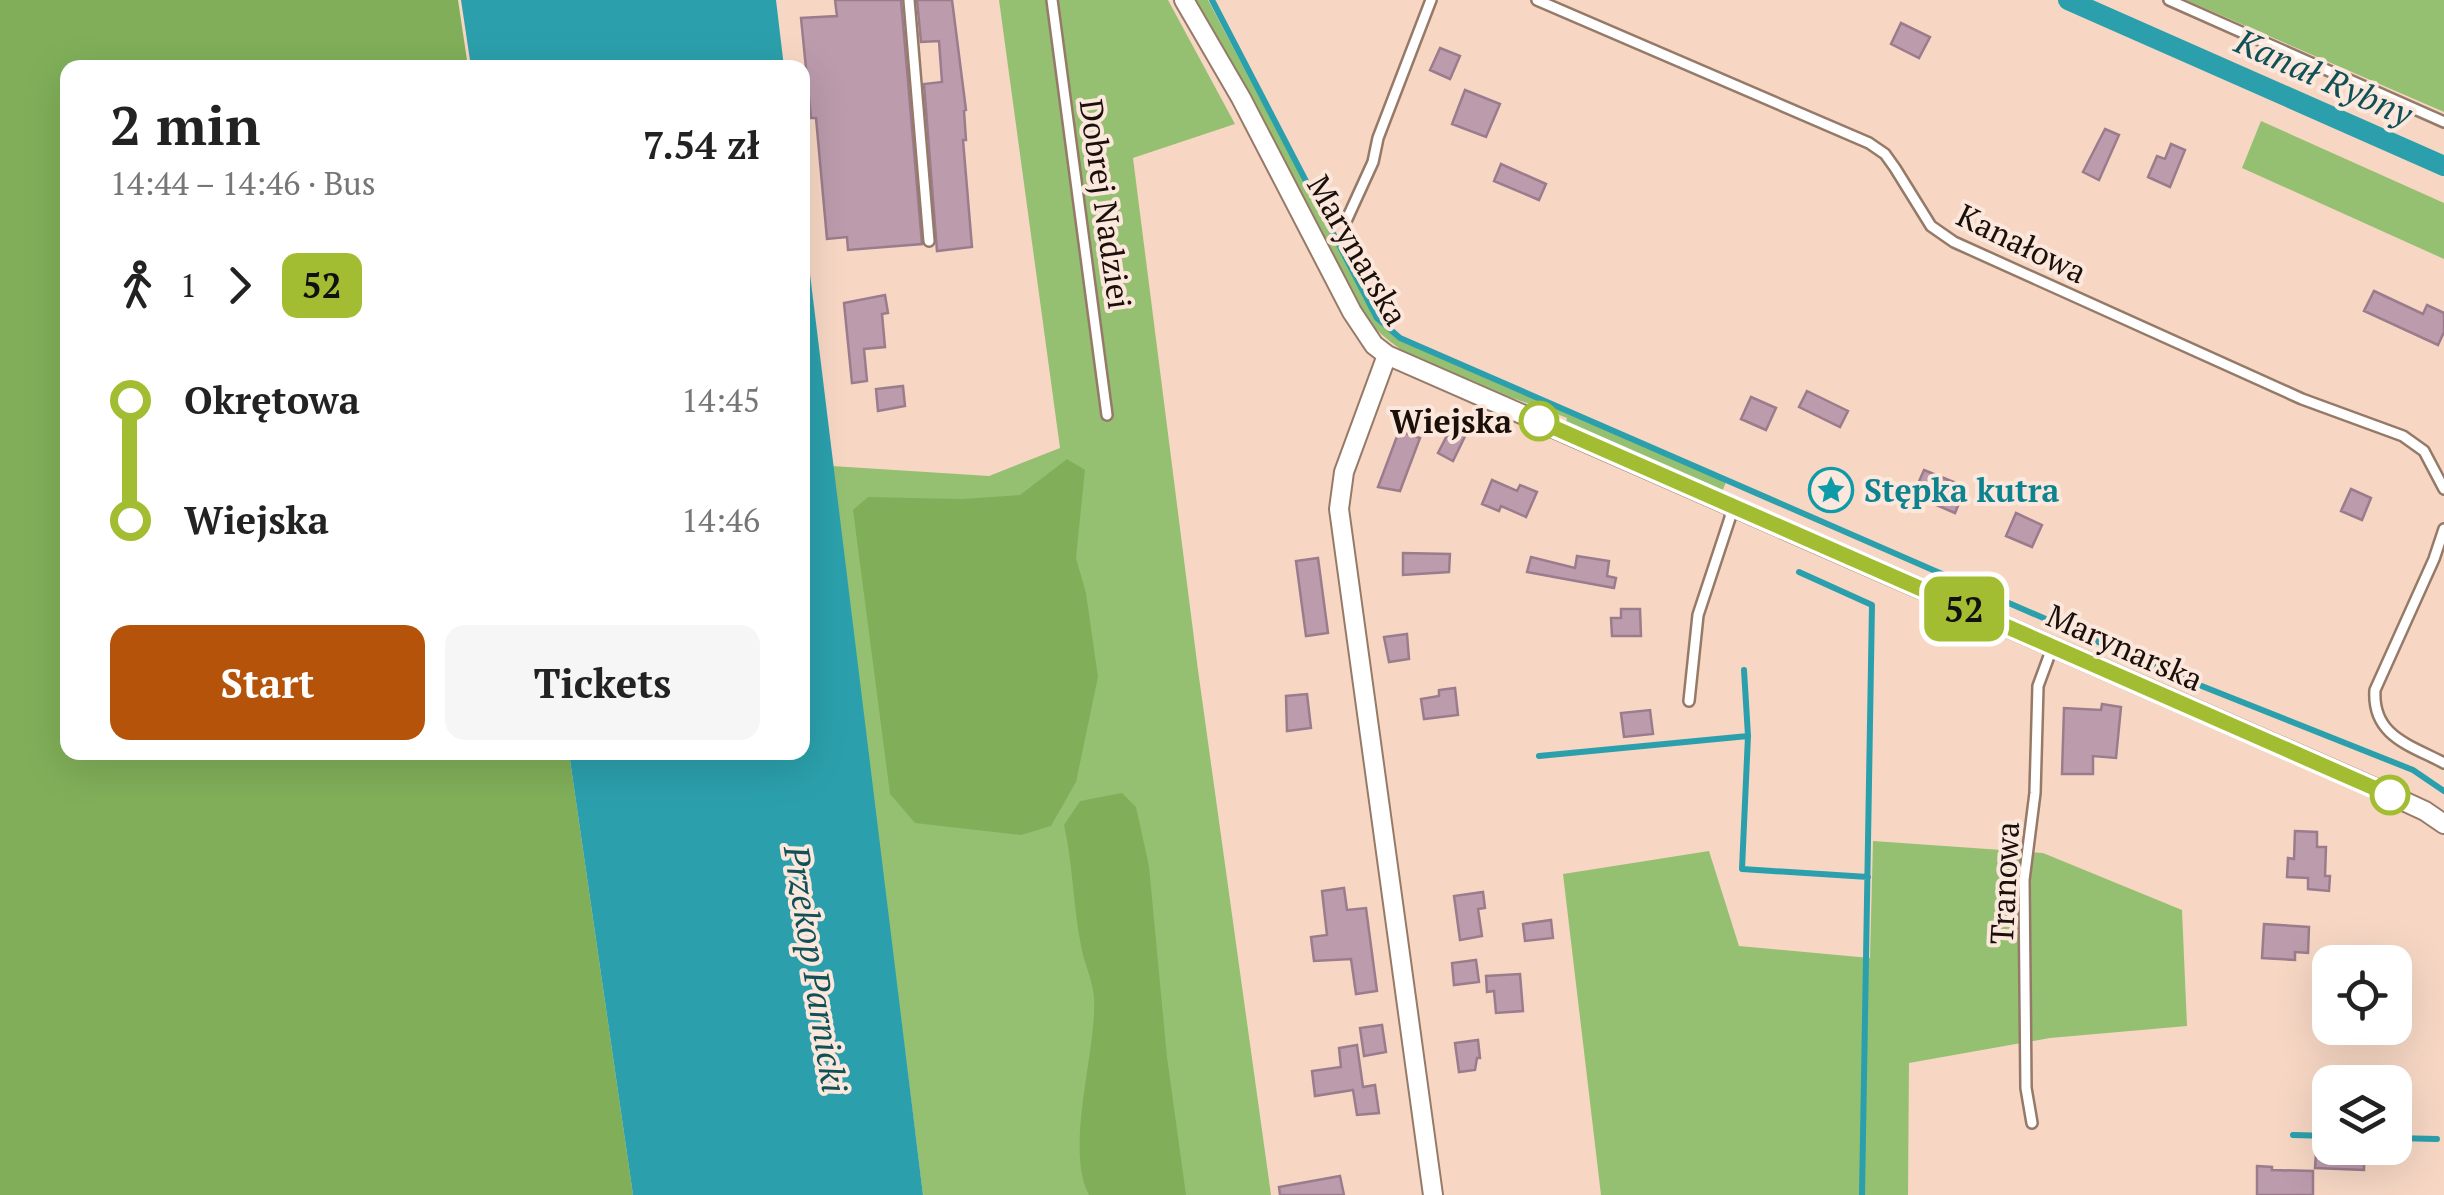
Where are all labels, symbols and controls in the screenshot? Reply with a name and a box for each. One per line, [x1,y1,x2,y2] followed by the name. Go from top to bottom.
[2227,17,2421,137] water label: Kanał Rybny
[110,88,260,161] text: 2 min
[1070,96,1142,312] street label: Dobrej Nadziei
[643,120,760,170] text: 7.54 zł
[110,162,376,204] text: 14:44 – 14:46 · Bus
[1298,167,1418,333] street label: Marynarska
[1950,194,2094,292] street label: Kanałowa
[110,258,165,313] icon: walk
[212,258,267,313] icon: forward
[302,262,342,308] text: 52
[180,264,197,306] text: 1
[184,375,360,425] text: Okrętowa
[681,379,760,421] text: 14:45
[1390,400,1512,442] place label: Wiejska
[1520,402,1558,440] marker: Wiejska
[1808,467,1854,513] place icon: Stępka kutra
[1864,469,2060,511] place label: Stępka kutra
[184,495,329,545] text: Wiejska
[681,499,760,541] text: 14:46
[1919,576,2009,642] line badge: 52
[1944,586,1984,632] text: 52
[2040,594,2210,700] street label: Marynarska
[110,625,425,740] button: Start
[445,625,760,740] button: Tickets
[2371,776,2409,814] unlabelled marker
[1980,820,2028,946] street label: Tranowa
[774,841,858,1096] water label: Przekop Parnicki
[2312,945,2412,1165] map controls
[2312,945,2412,1045] button: locate
[2312,1065,2412,1165] button: layers

